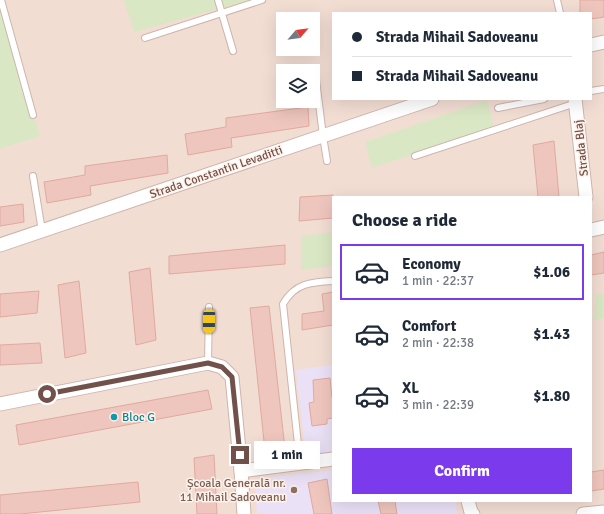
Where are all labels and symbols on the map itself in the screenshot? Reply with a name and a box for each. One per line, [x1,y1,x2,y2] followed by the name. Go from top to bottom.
[276,12,320,56] north arrow
[571,119,592,177] street label: Strada Blaj
[148,143,285,202] street label: Strada Constantin Levaditti
[203,309,215,333] car
[38,385,56,403] route start
[122,410,155,425] place label: Bloc G
[109,412,119,422] marker: Bloc G
[254,441,320,469] callout: 1 min
[231,446,249,464] route end
[180,476,286,505] place label: Școala Generală nr. 11 Mihail Sadoveanu
[289,485,299,495] marker: Școala Generală nr. 11 Mihail Sadoveanu

